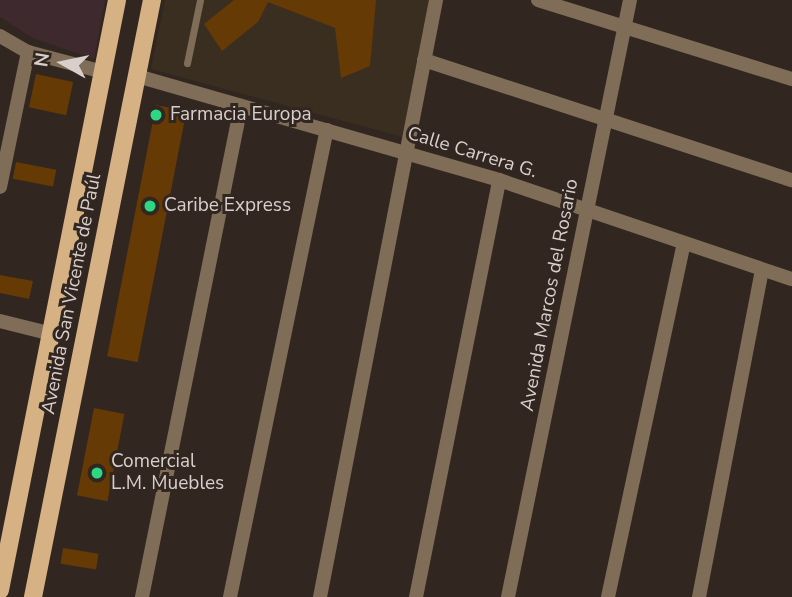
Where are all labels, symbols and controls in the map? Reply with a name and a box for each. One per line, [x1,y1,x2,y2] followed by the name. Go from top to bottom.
[28,28,98,98] north arrow
[28,51,56,69] text: N
[170,104,312,126] place label: Farmacia Europa
[148,107,164,123] marker: Farmacia Europa
[404,122,540,184] street label: Calle Carrera G.
[38,172,106,416] street label: Avenida San Vicente de Paúl
[516,177,584,413] street label: Avenida Marcos del Rosario
[164,195,291,217] place label: Caribe Express
[142,198,158,214] marker: Caribe Express
[111,451,224,495] place label: Comercial L.M. Muebles
[89,465,105,481] marker: Comercial L.M. Muebles

